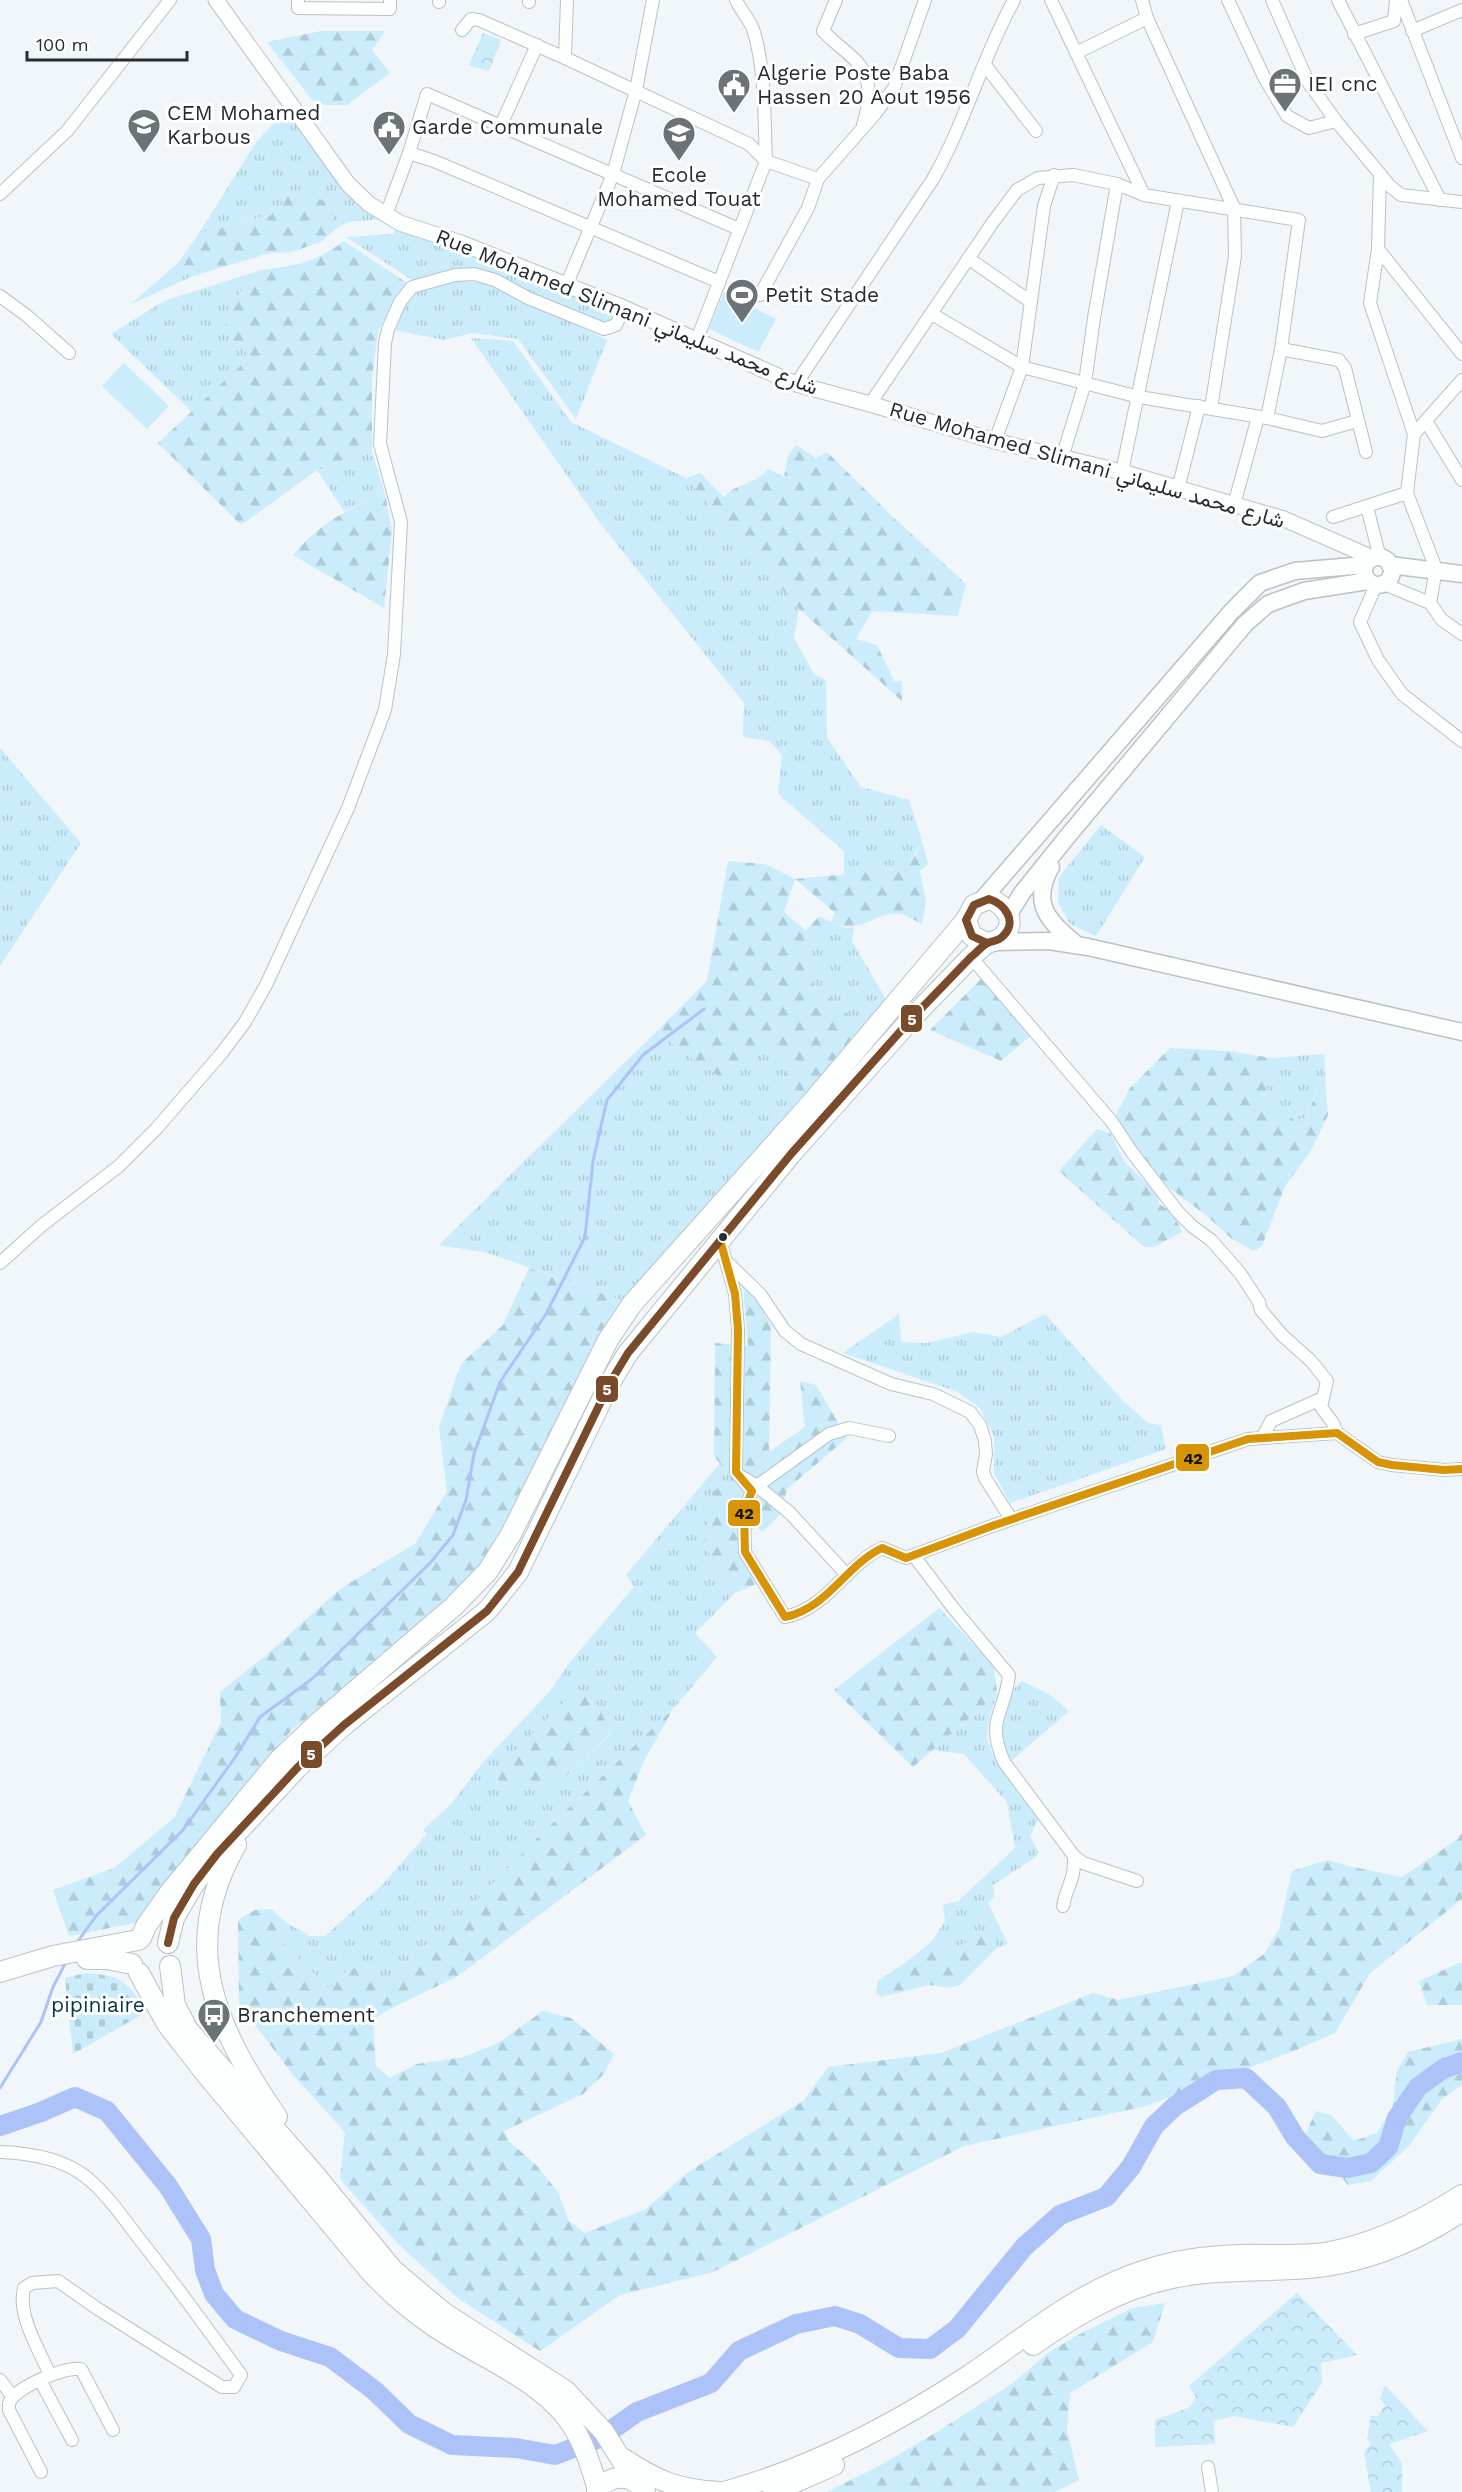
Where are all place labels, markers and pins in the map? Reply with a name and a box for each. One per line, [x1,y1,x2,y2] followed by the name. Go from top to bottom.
[757,60,971,109] place label: Algerie Poste Baba Hassen 20 Aout 1956
[1267,66,1303,113] office icon: IEI cnc
[716,67,752,114] public building icon: Algerie Poste Baba Hassen 20 Aout 1956
[1308,71,1378,96] place label: IEI cnc
[167,100,320,149] place label: CEM Mohamed Karbous
[126,107,162,154] school or university icon: CEM Mohamed Karbous
[371,109,407,156] public building icon: Garde Communale
[412,114,603,139] place label: Garde Communale
[661,115,697,162] school or university icon: Ecole Mohamed Touat
[597,162,761,211] place label: Ecole Mohamed Touat
[724,277,760,324] sports icon: Petit Stade
[765,282,879,307] place label: Petit Stade
[717,1231,729,1243] unlabelled marker
[196,1997,232,2044] bus stop icon: Branchement
[237,2002,375,2027] place label: Branchement

